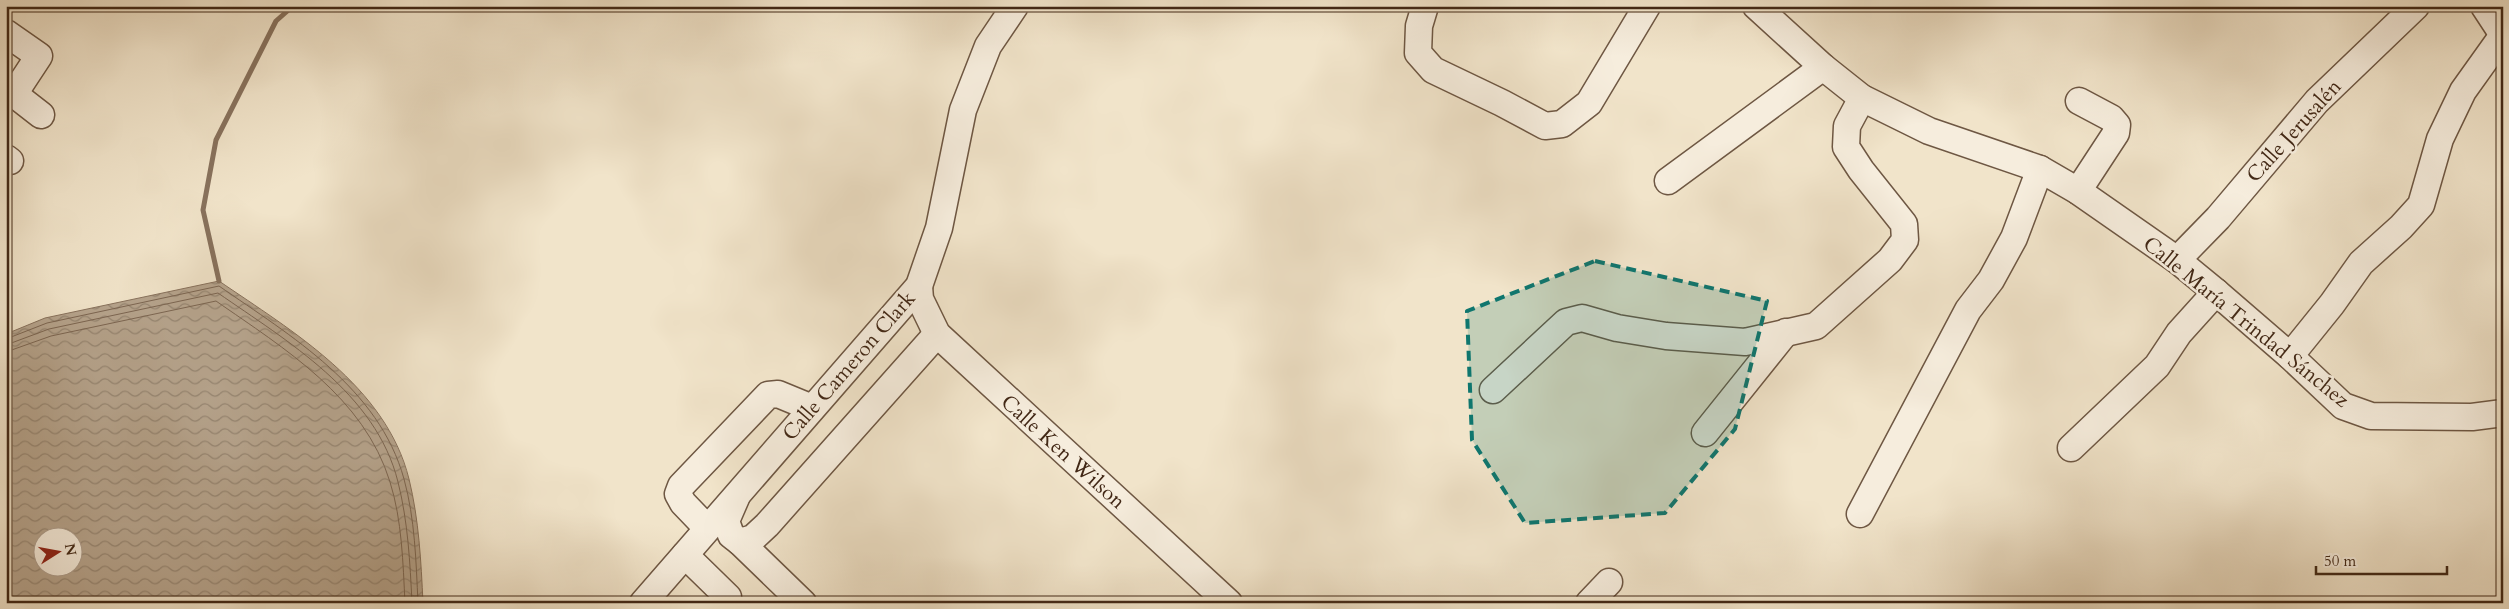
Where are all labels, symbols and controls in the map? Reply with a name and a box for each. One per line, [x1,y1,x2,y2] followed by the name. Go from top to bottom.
[2240,73,2348,189] street label: Calle Jerusalén
[2137,230,2356,415] street label: Calle María Trindad Sánchez
[776,284,923,447] street label: Calle Cameron Clark
[994,388,1132,516] street label: Calle Ken Wilson
[32,526,82,576] north arrow
[60,542,81,557] text: N
[2316,544,2448,576] scale bar
[2324,551,2356,571] text: 50 m

